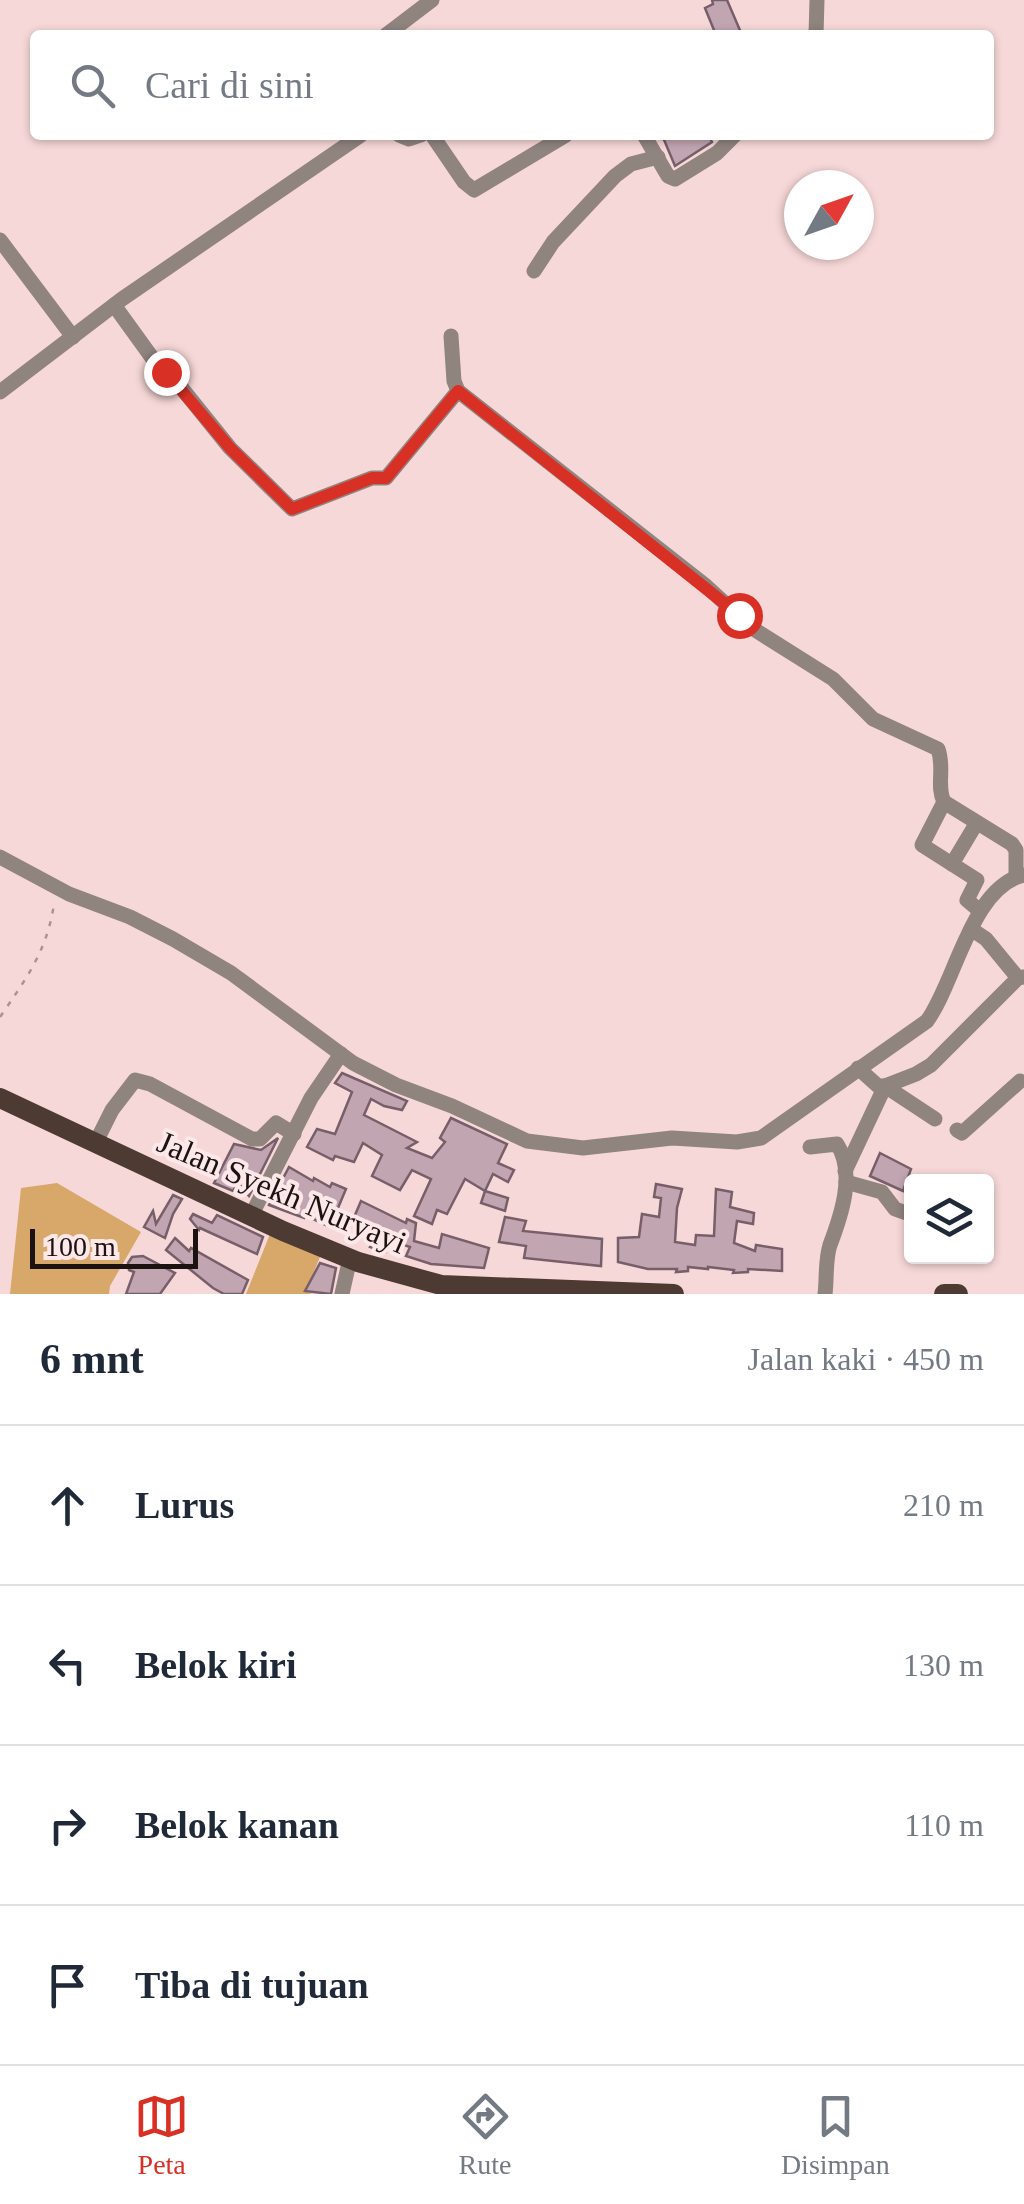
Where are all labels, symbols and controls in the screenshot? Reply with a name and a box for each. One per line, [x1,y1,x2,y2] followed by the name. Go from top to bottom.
[30,30,994,140] search box
[65,58,120,113] icon: search
[145,64,314,106] text: Cari di sini
[784,170,874,260] north arrow
[144,350,190,396] route end
[717,593,763,639] route start
[152,1123,412,1261] street label: Jalan Syekh Nuryayi
[904,1174,994,1264] map controls
[904,1174,994,1264] button: layers
[30,1224,198,1268] scale bar
[45,1231,116,1262] text: 100 m
[40,1336,144,1382] text: 6 mnt
[748,1341,984,1377] text: Jalan kaki · 450 m
[40,1478,95,1533] icon: ahead
[135,1484,234,1526] text: Lurus
[903,1487,984,1523] text: 210 m
[40,1638,95,1693] icon: left
[135,1644,297,1686] text: Belok kiri
[903,1647,984,1683] text: 130 m
[40,1798,95,1853] icon: right
[135,1804,339,1846] text: Belok kanan
[904,1807,984,1843] text: 110 m
[40,1958,95,2013] icon: arrive
[135,1964,369,2006] text: Tiba di tujuan
[134,2089,189,2181] tab: Peta
[458,2089,513,2181] tab: Rute
[781,2089,890,2181] tab: Disimpan

